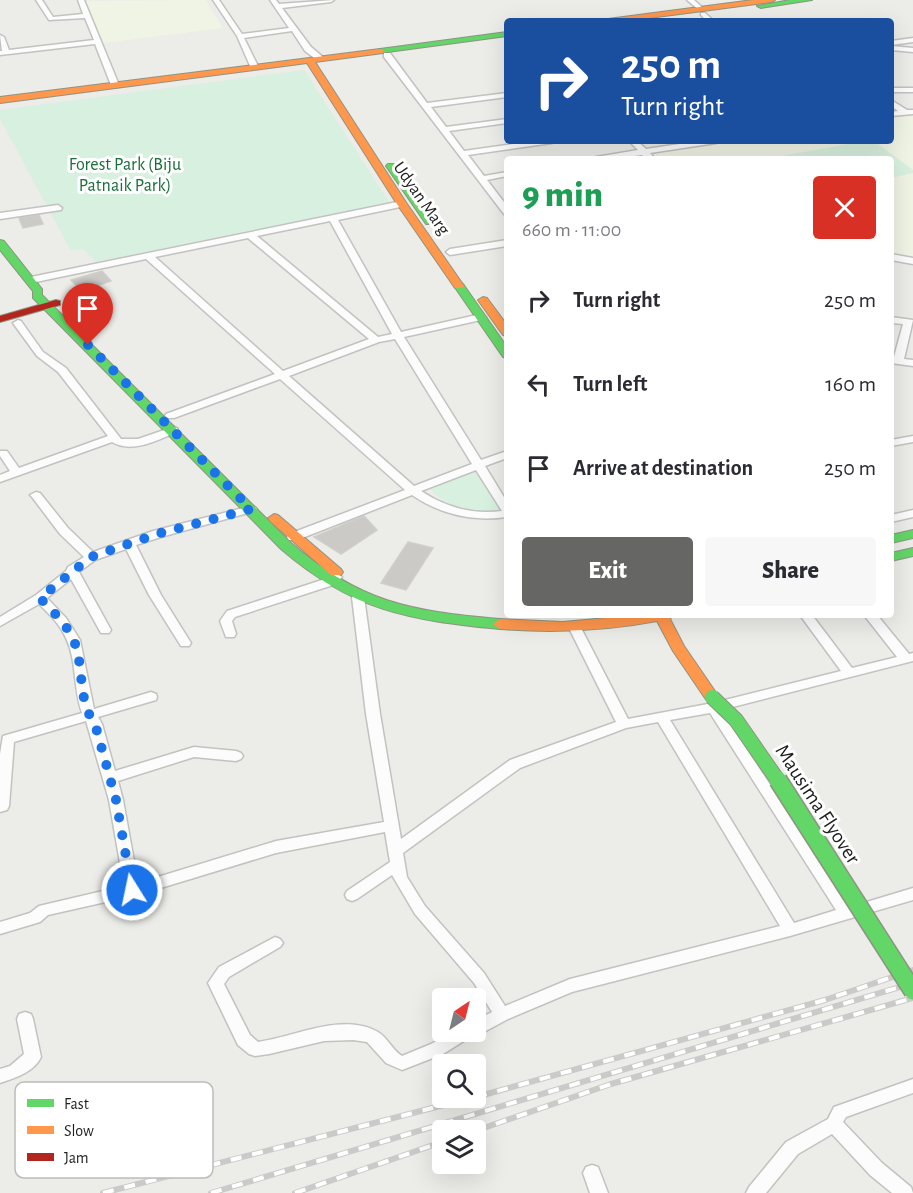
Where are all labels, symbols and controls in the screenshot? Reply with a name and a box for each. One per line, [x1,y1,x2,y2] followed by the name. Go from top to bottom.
[522,42,600,120] icon: right
[621,44,721,86] text: 250 m
[621,93,724,120] text: Turn right
[69,156,181,195] park label: Forest Park (Biju Patnaik Park)
[390,159,453,239] street label: Udyan Marg
[813,176,876,239] button: close
[522,177,603,213] text: 9 min
[522,220,621,240] text: 660 m · 11:00
[62,283,113,345] pin
[522,284,555,317] icon: right
[573,289,660,311] text: Turn right
[824,289,876,311] text: 250 m
[71,292,104,325] icon: arrive
[522,368,555,401] icon: left
[573,373,647,395] text: Turn left
[825,373,876,395] text: 160 m
[522,452,555,485] icon: arrive
[573,457,753,479] text: Arrive at destination
[824,457,876,479] text: 250 m
[522,537,693,606] button: Exit
[705,537,876,606] button: Share
[771,741,864,868] street label: Mausima Flyover
[100,858,164,922] position arrow
[432,988,486,1042] north arrow
[432,988,486,1174] map controls
[432,1054,486,1108] button: search
[15,1082,213,1178] legend
[64,1096,89,1112] text: Fast
[432,1120,486,1174] button: layers
[64,1123,94,1139] text: Slow
[64,1150,89,1166] text: Jam

